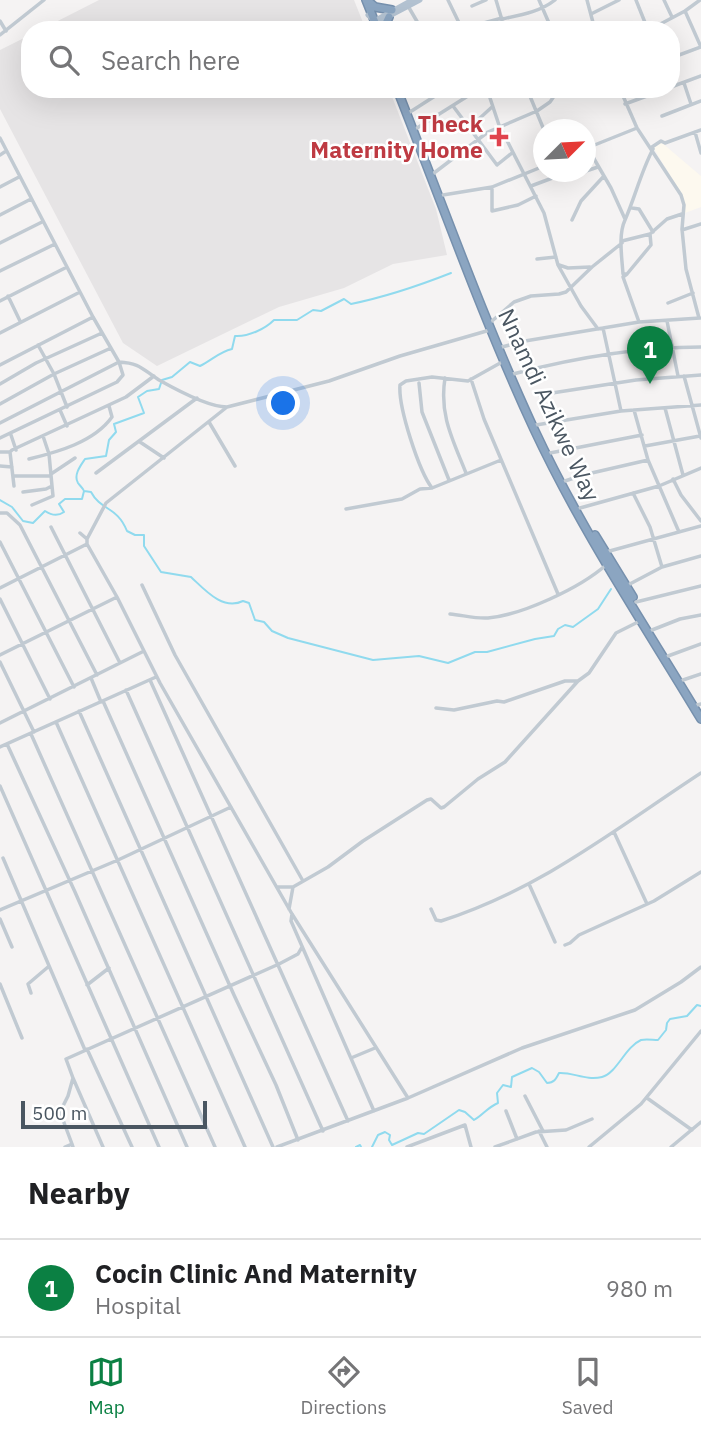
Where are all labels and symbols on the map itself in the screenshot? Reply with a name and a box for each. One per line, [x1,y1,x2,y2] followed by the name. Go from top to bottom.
[310,108,484,164] place label: Theck Maternity Home
[533,119,596,182] north arrow
[489,127,509,147] marker: Theck Maternity Home
[492,303,608,506] street label: Nnamdi Azikwe Way
[627,326,673,384] pin: 1
[266,386,300,420] your location
[21,1098,206,1130] scale bar

